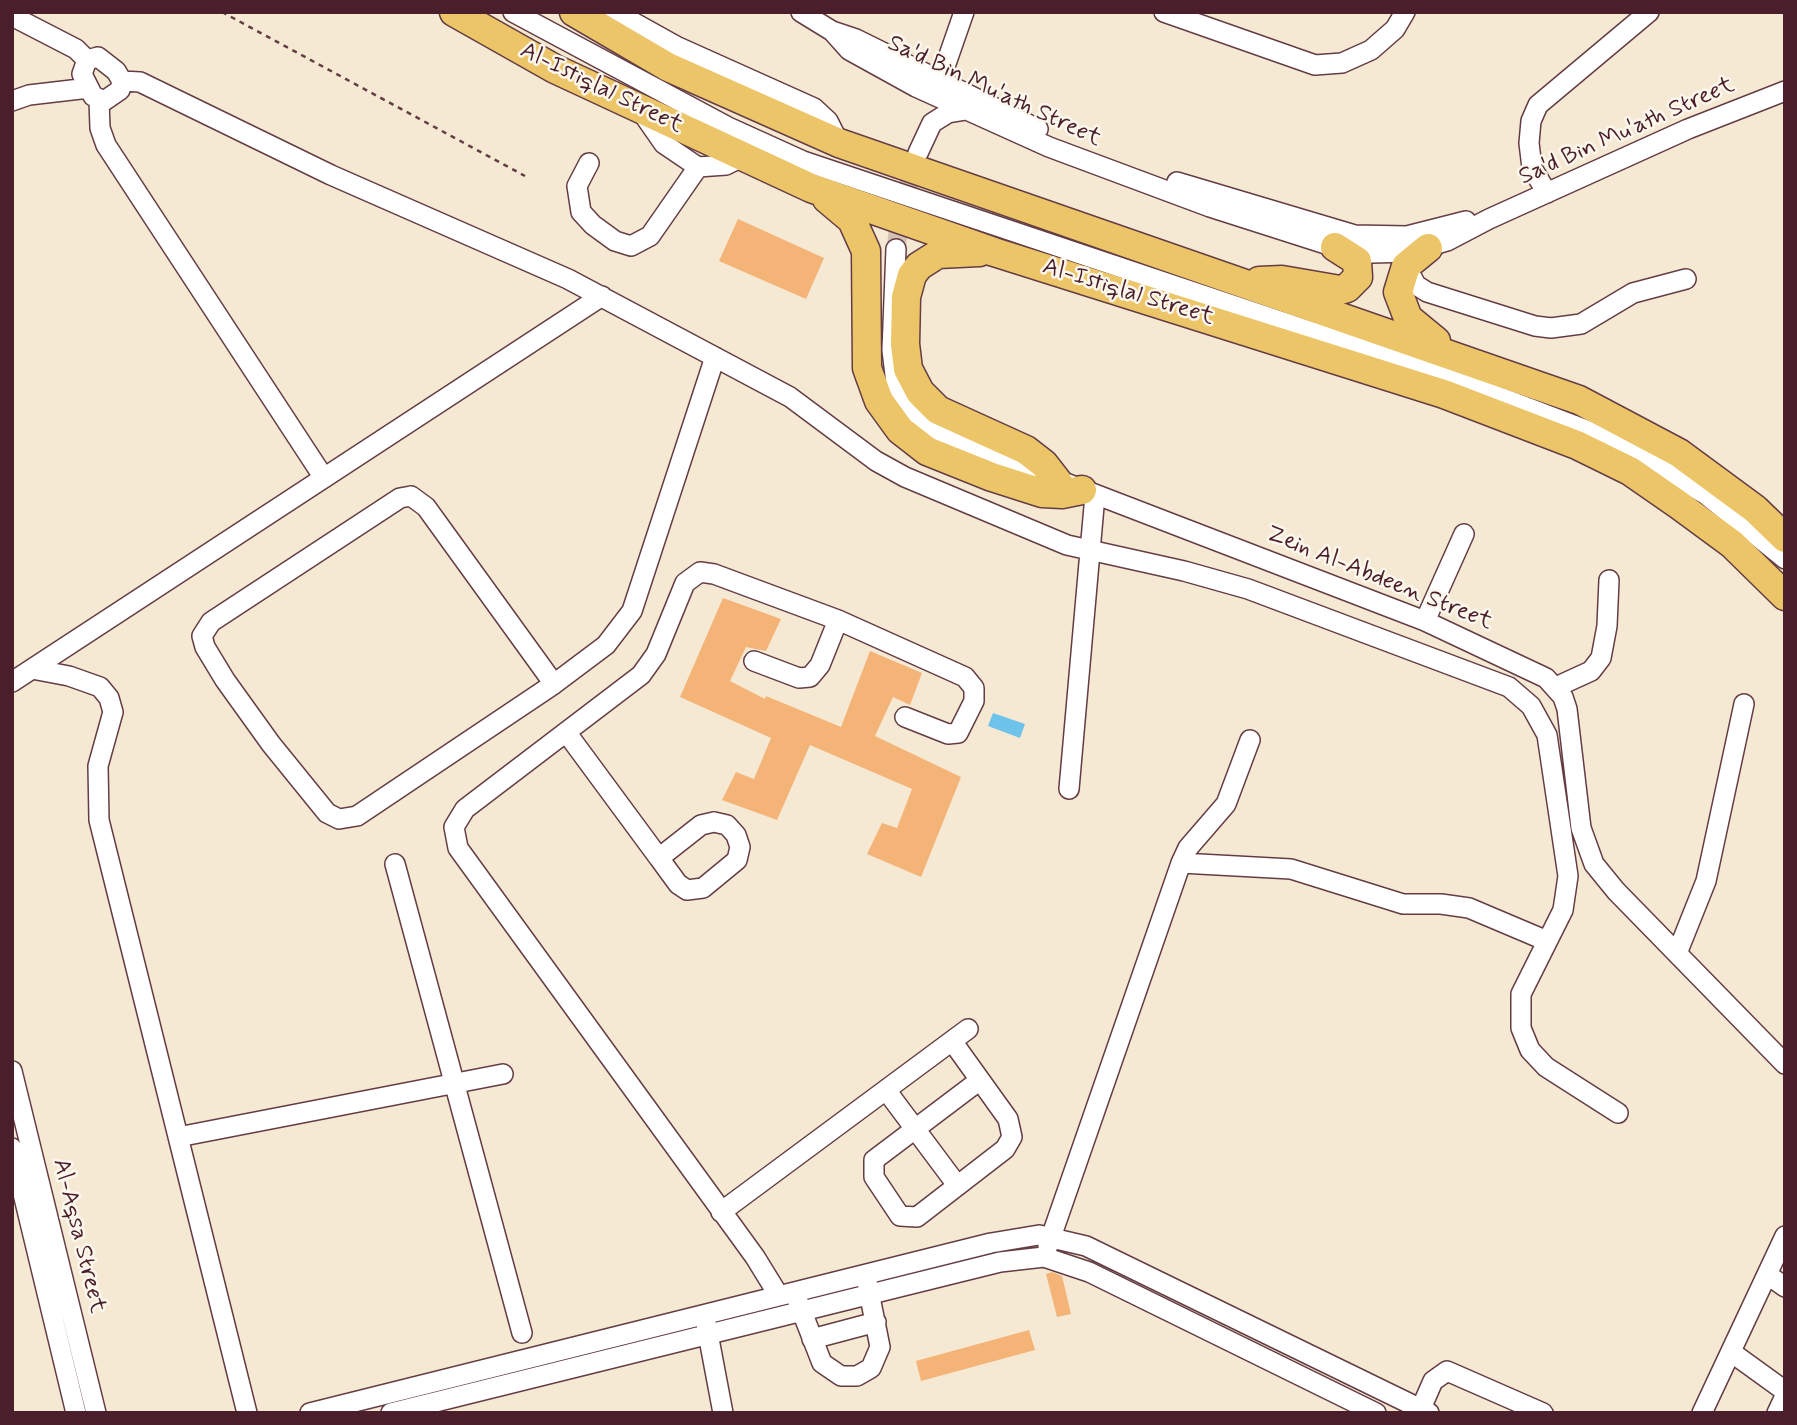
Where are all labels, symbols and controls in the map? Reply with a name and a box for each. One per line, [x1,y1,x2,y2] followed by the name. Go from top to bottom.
[883,30,1105,154] street label: Sa'd Bin Mu'ath Street
[515,37,687,141] street label: Al-Istiqlal Street
[1515,72,1739,192] street label: Sa'd Bin Mu'ath Street
[1039,253,1217,333] street label: Al-Istiqlal Street
[1262,520,1496,638] street label: Zein Al-Abdeen Street
[45,1156,111,1316] street label: Al-Aqsa Street

